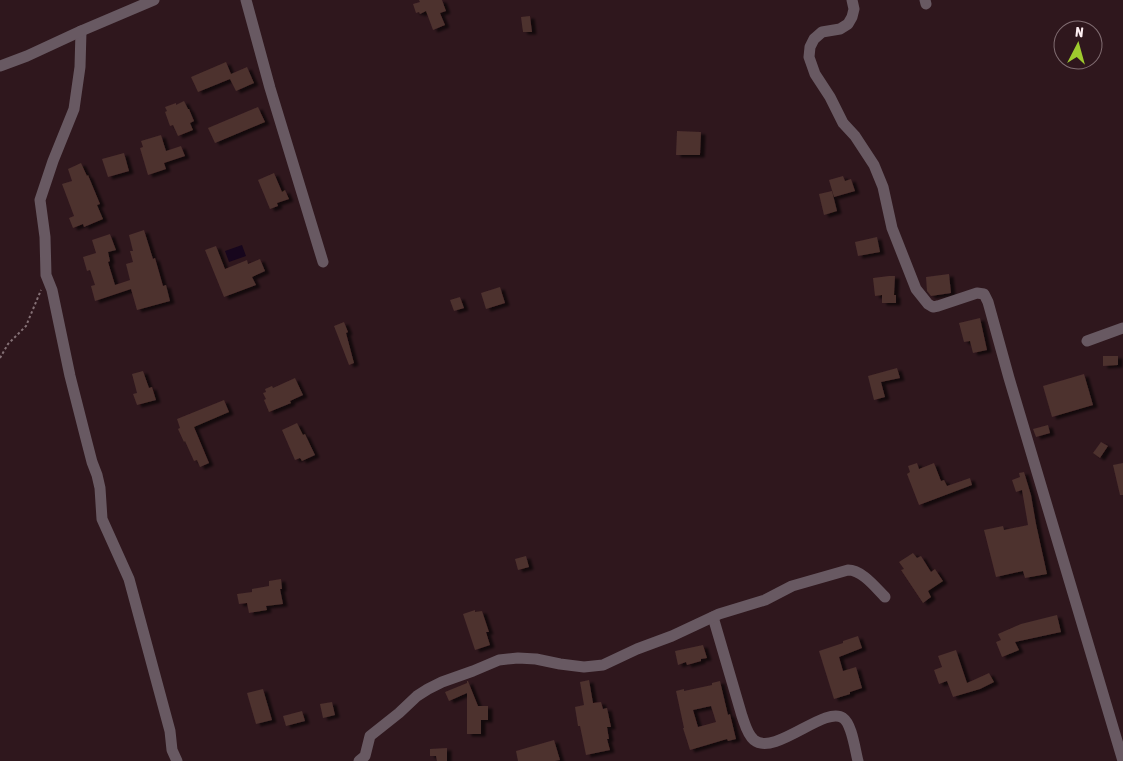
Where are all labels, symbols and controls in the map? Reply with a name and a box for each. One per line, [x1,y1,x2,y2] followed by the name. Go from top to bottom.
[1053,20,1103,70] north arrow
[1074,24,1084,40] text: N

